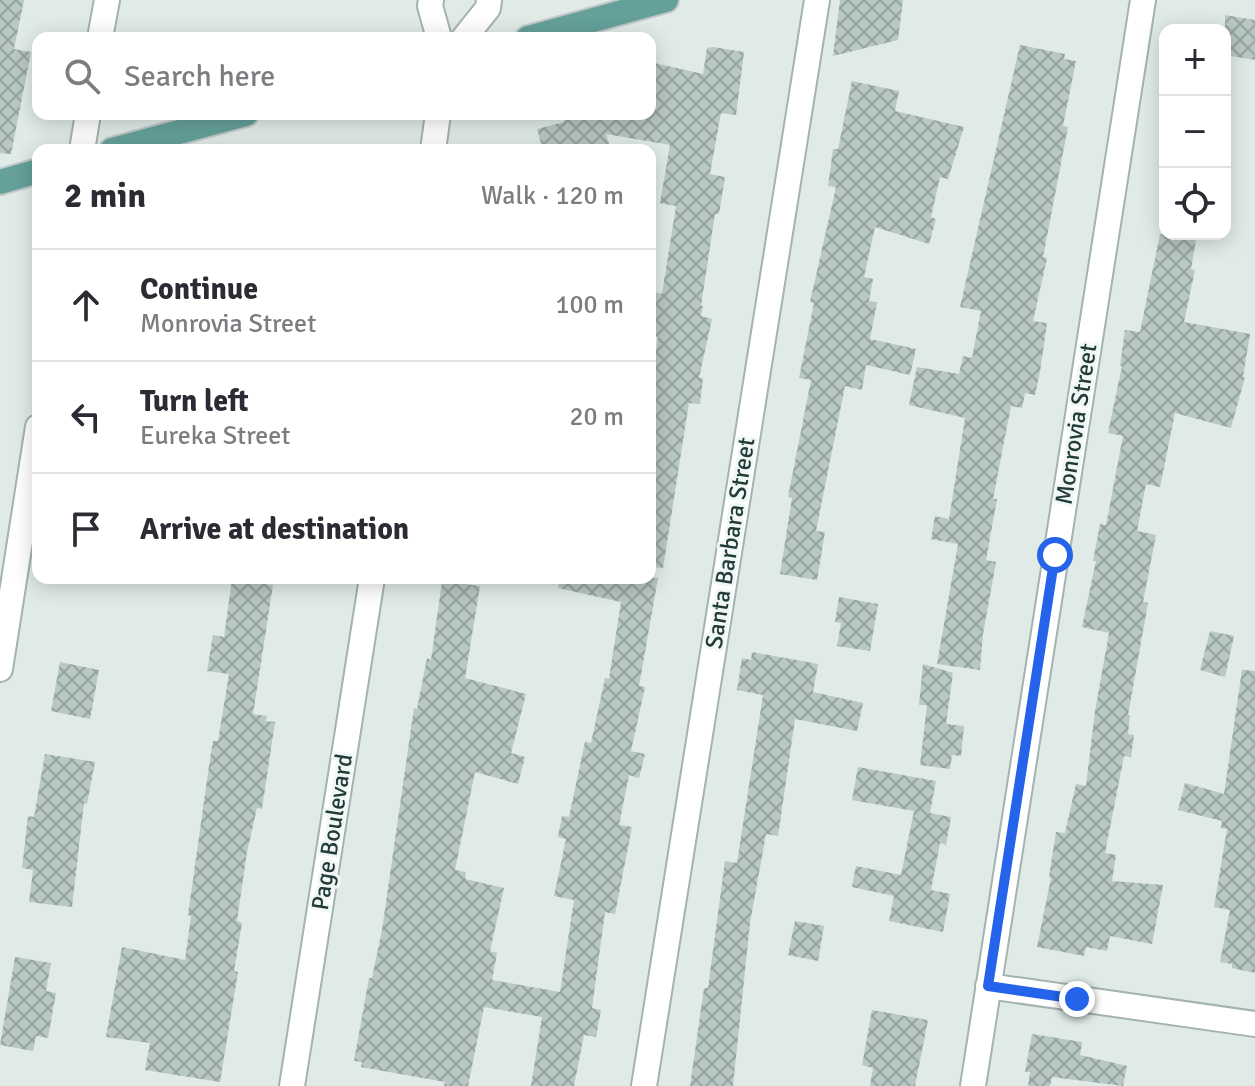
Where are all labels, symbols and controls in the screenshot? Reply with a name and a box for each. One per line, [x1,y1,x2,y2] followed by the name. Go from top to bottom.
[1159,24,1231,240] map controls
[1159,24,1231,96] button: +
[32,32,656,120] search box
[60,54,104,98] icon: search
[124,58,275,95] text: Search here
[1159,96,1231,168] button: −
[1159,168,1231,240] button: locate
[64,175,146,217] text: 2 min
[481,180,624,212] text: Walk · 120 m
[140,271,258,308] text: Continue
[64,283,108,327] icon: ahead
[555,289,624,321] text: 100 m
[140,308,316,340] text: Monrovia Street
[1048,341,1104,507] street label: Monrovia Street
[140,383,249,420] text: Turn left
[64,395,108,439] icon: left
[569,401,624,433] text: 20 m
[140,420,290,452] text: Eureka Street
[698,435,762,651] street label: Santa Barbara Street
[64,507,108,551] icon: arrive
[140,511,409,548] text: Arrive at destination
[1037,537,1073,573] route start
[305,752,359,912] street label: Page Boulevard
[1059,981,1095,1017] route end

